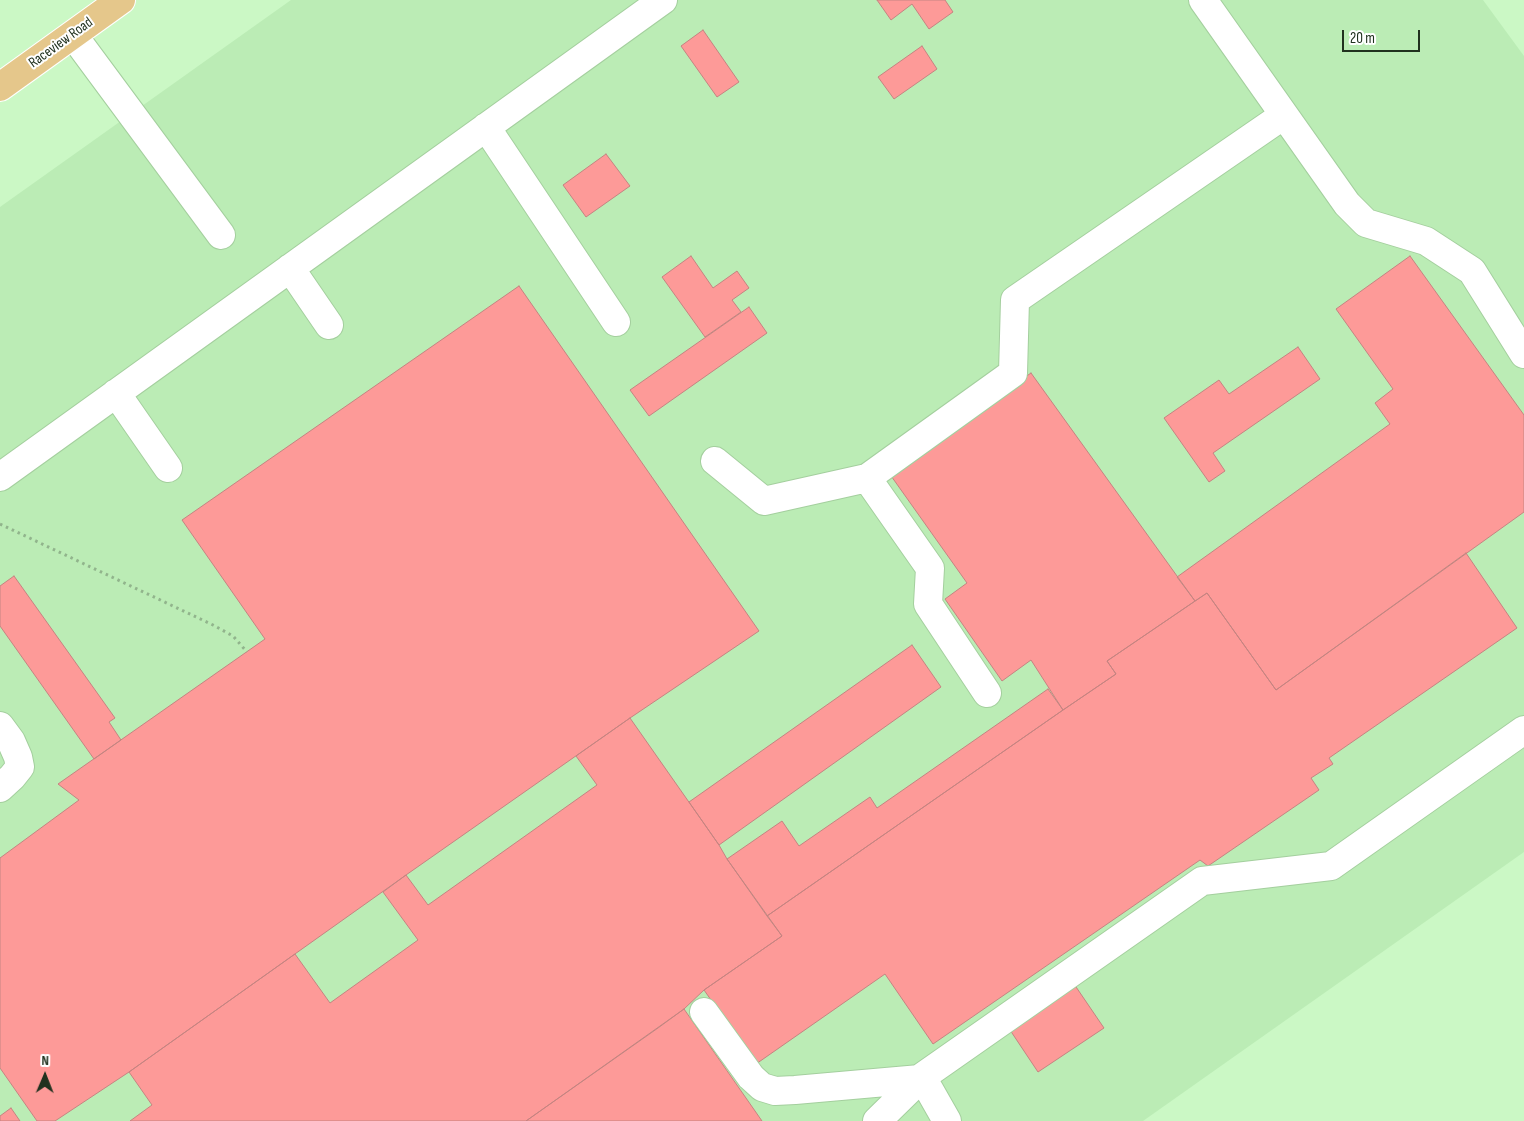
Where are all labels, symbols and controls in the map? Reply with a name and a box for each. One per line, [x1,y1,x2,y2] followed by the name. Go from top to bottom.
[25,14,97,72] street label: Raceview Road
[1344,20,1422,52] scale bar
[1350,29,1375,48] text: 20 m
[20,1051,70,1101] north arrow
[41,1052,49,1069] text: N

